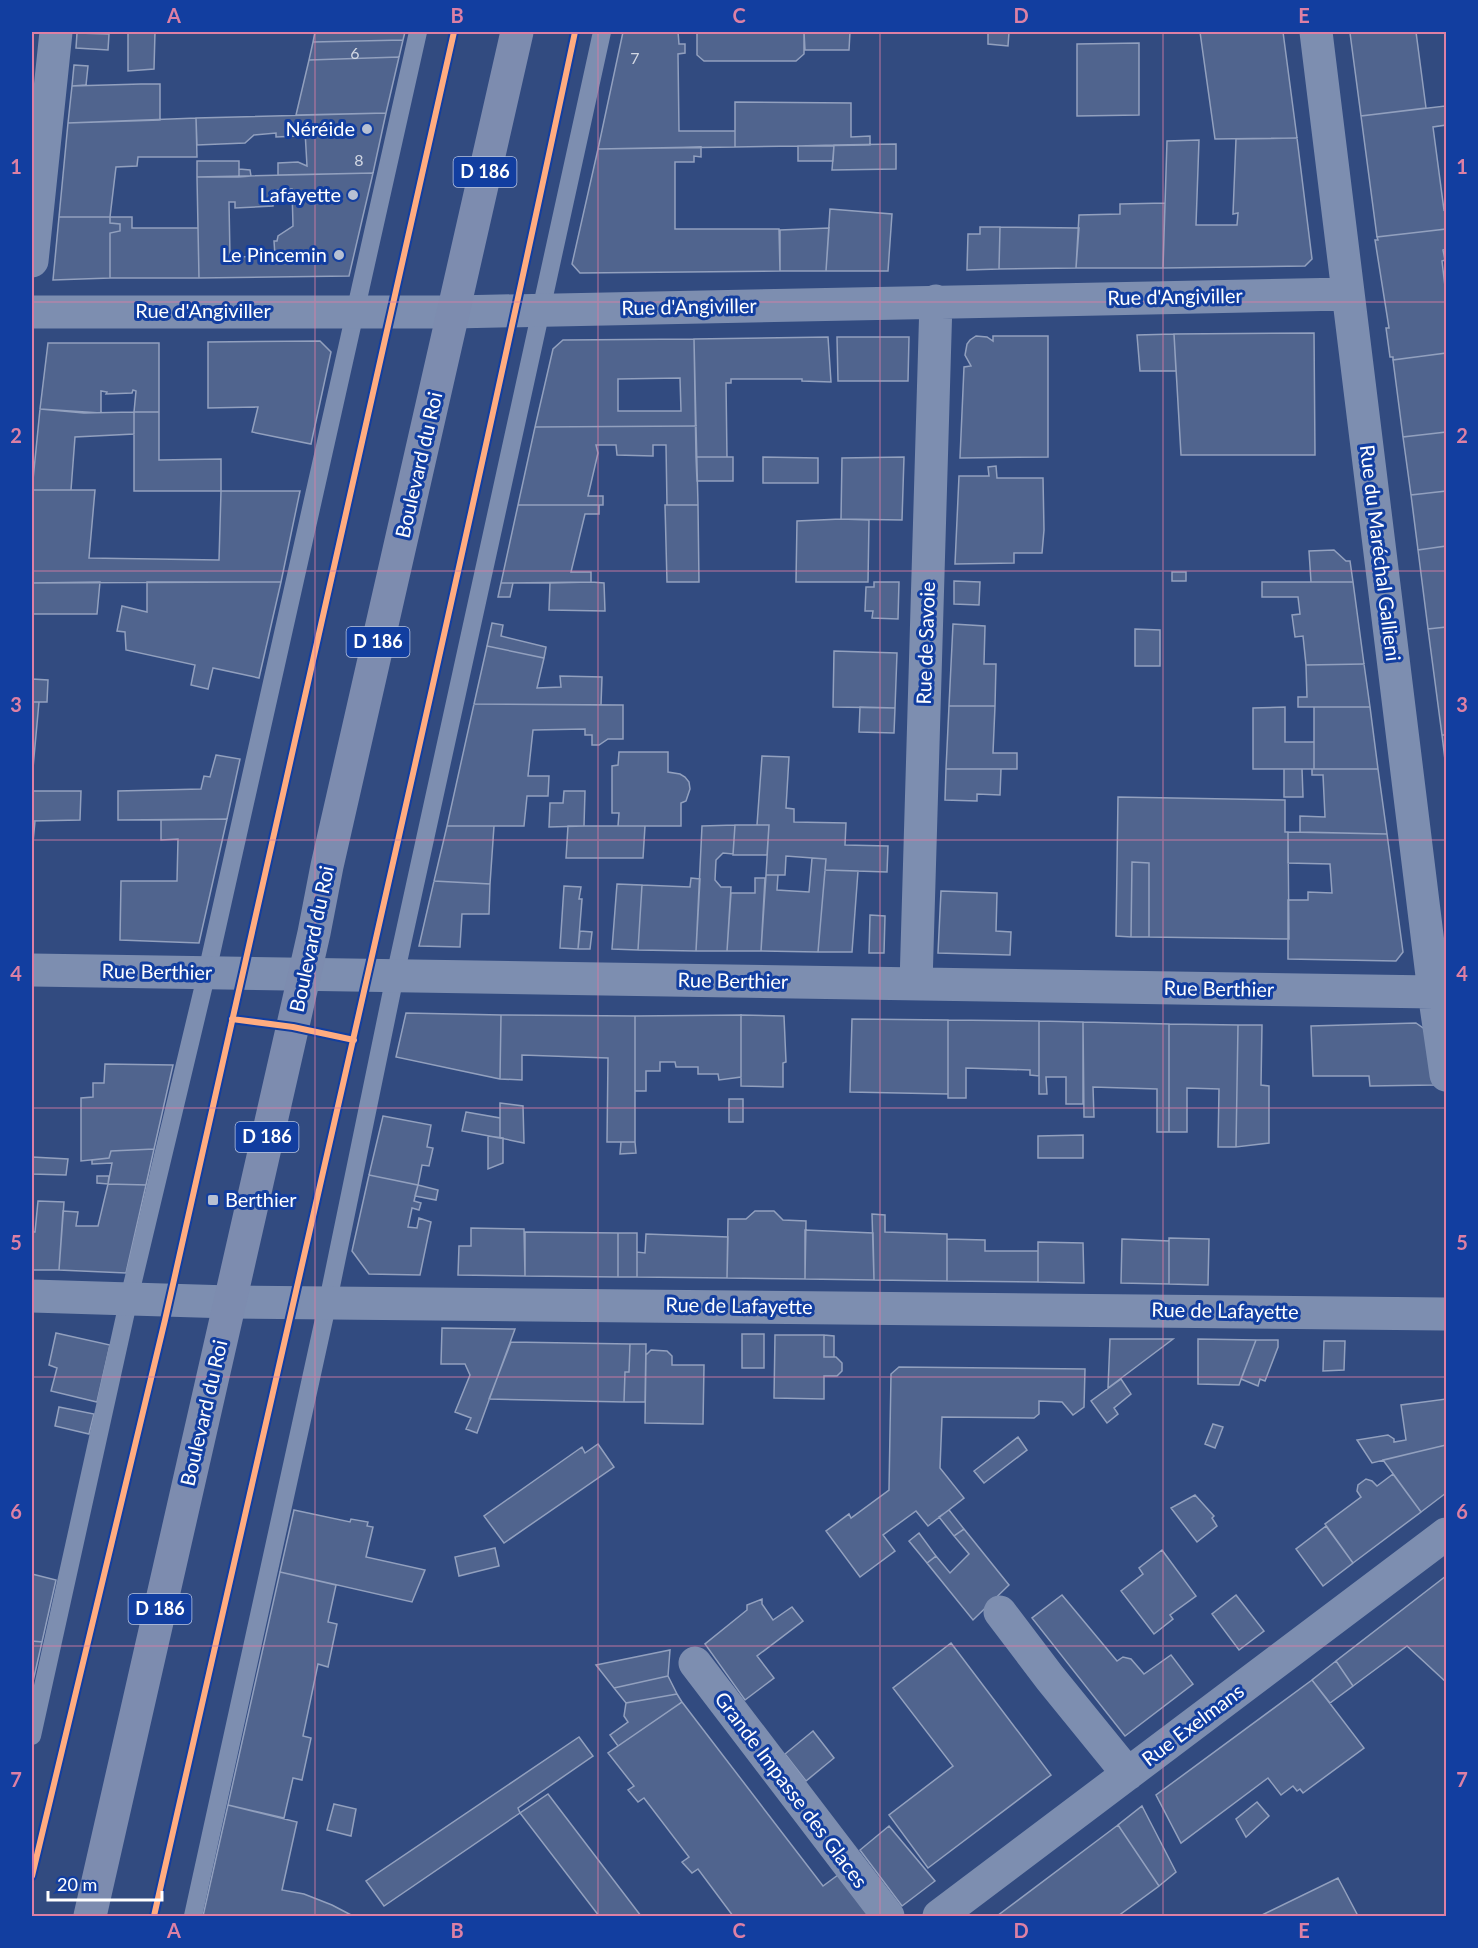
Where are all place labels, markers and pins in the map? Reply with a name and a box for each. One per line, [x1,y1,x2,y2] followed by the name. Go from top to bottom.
[285,116,355,140] place label: Néréide
[360,122,374,136] marker: Néréide
[260,182,341,206] place label: Lafayette
[346,188,360,202] marker: Lafayette
[222,242,327,266] place label: Le Pincemin
[332,248,346,262] marker: Le Pincemin
[225,1187,297,1211] place label: Berthier
[206,1193,220,1207] marker: Berthier

